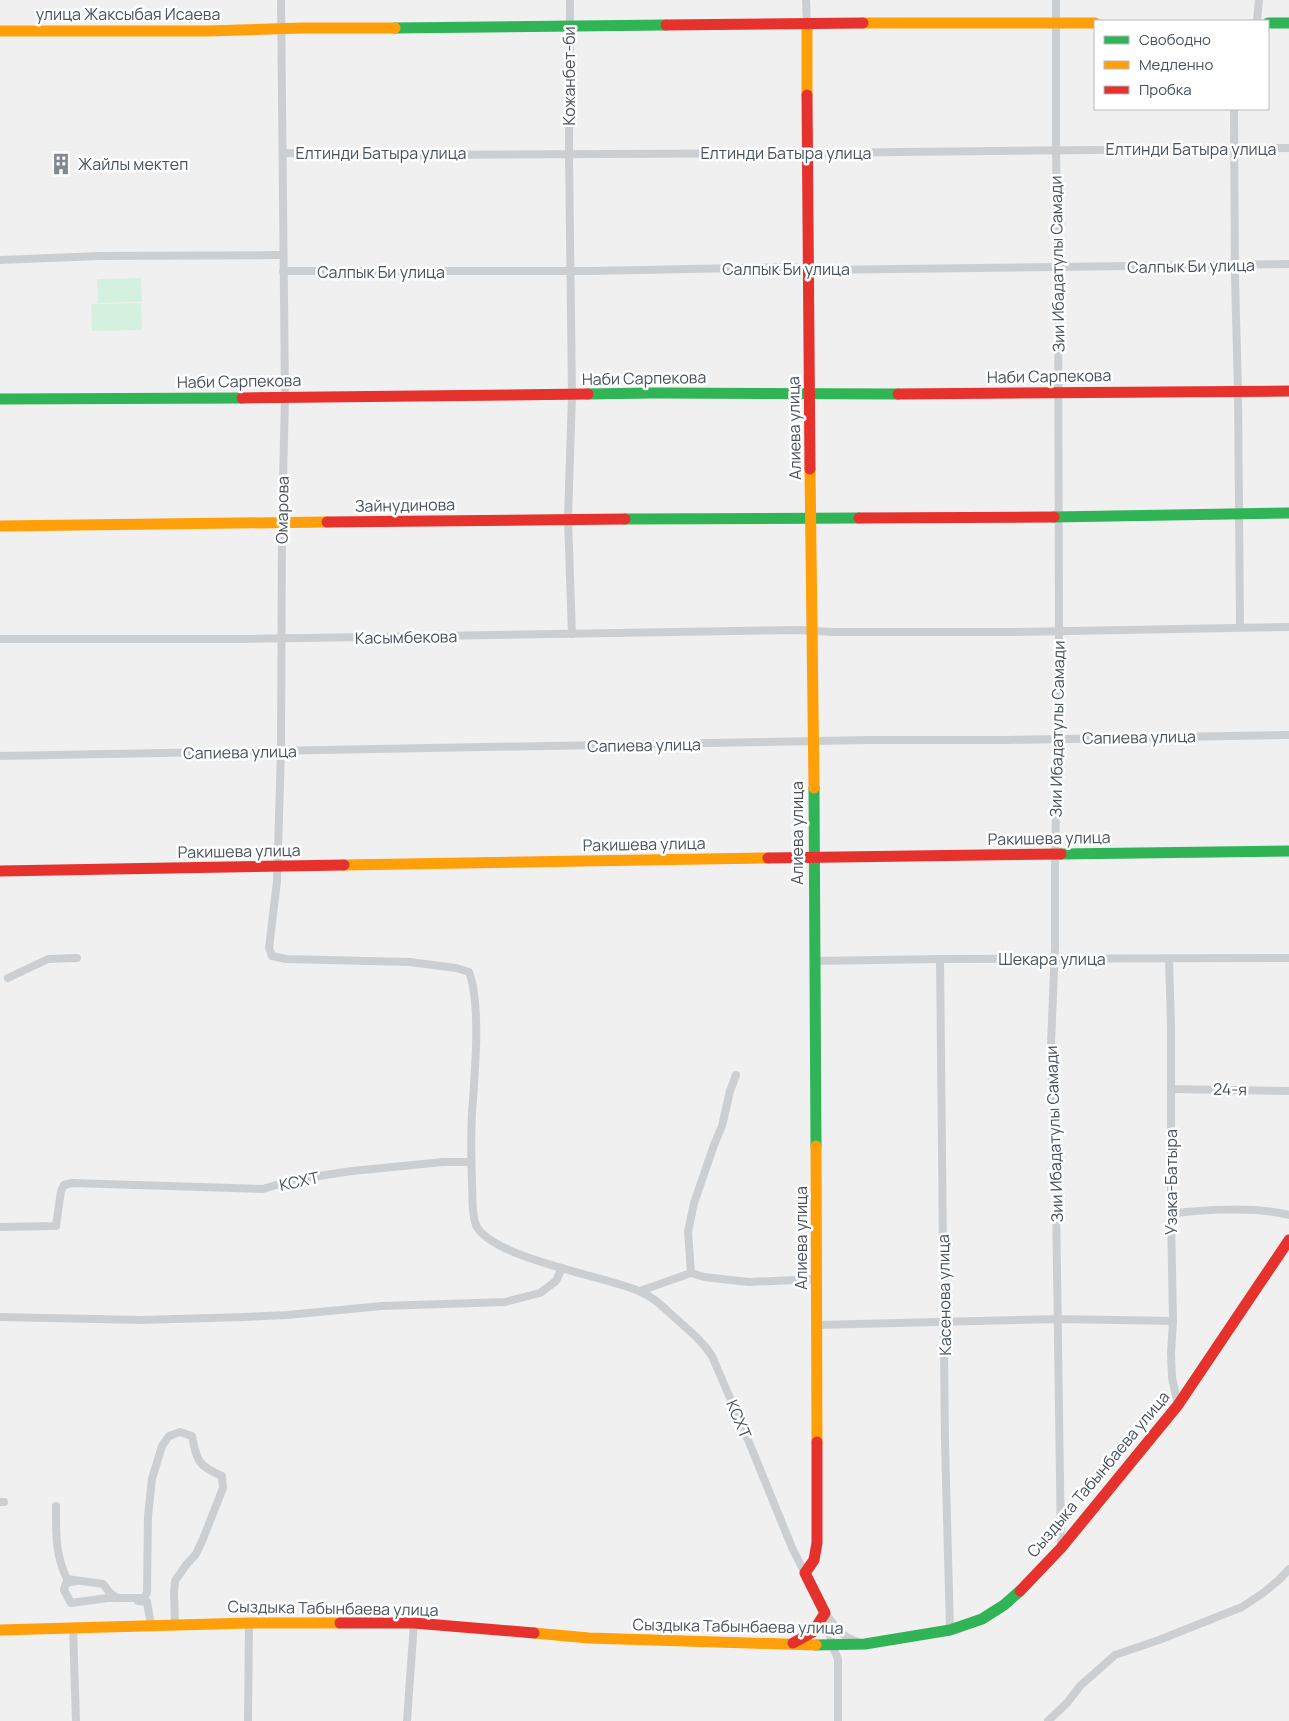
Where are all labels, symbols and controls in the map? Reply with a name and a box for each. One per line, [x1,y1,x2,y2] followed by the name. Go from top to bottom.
[36,3,220,25] street label: улица Жаксыбая Исаева
[1094,20,1269,110] legend
[558,26,580,126] street label: Кожанбет-би
[1139,29,1211,50] text: Свободно
[1139,54,1213,75] text: Медленно
[1139,79,1192,100] text: Пробка
[1105,138,1277,160] street label: Елтинди Батыра улица
[295,142,467,164] street label: Елтинди Батыра улица
[700,142,872,164] street label: Елтинди Батыра улица
[48,151,74,177] building icon: Жайлы мектеп
[78,153,188,175] place label: Жайлы мектеп
[1044,175,1070,353] street label: Зии Ибадатулы Самади
[1127,254,1255,278] street label: Салпык Би улица
[722,258,850,280] street label: Салпык Би улица
[317,261,445,283] street label: Салпык Би улица
[987,364,1111,388] street label: Наби Сарпекова
[582,366,706,390] street label: Наби Сарпекова
[177,369,301,393] street label: Наби Сарпекова
[782,376,806,480] street label: Алиева улица
[270,476,294,544] street label: Омарова
[355,493,455,517] street label: Зайнудинова
[355,625,457,649] street label: Касымбекова
[1044,640,1070,818] street label: Зии Ибадатулы Самади
[1082,725,1196,749] street label: Сапиева улица
[587,733,701,757] street label: Сапиева улица
[183,740,297,764] street label: Сапиева улица
[786,781,808,885] street label: Алиева улица
[987,826,1111,850] street label: Ракишева улица
[582,832,706,856] street label: Ракишева улица
[177,839,301,863] street label: Ракишева улица
[998,948,1106,970] street label: Шекара улица
[1040,1045,1068,1223] street label: Зии Ибадатулы Самади
[1213,1078,1247,1100] street label: 24-я
[1160,1129,1182,1235] street label: Узака-Батыра
[277,1166,321,1196] street label: КСХТ
[790,1186,812,1290] street label: Алиева улица
[932,1234,956,1356] street label: Касенова улица
[1022,1386,1174,1562] street label: Сыздыка Табынбаева улица
[721,1396,757,1442] street label: КСХТ
[227,1595,439,1621] street label: Сыздыка Табынбаева улица
[632,1613,844,1639] street label: Сыздыка Табынбаева улица

